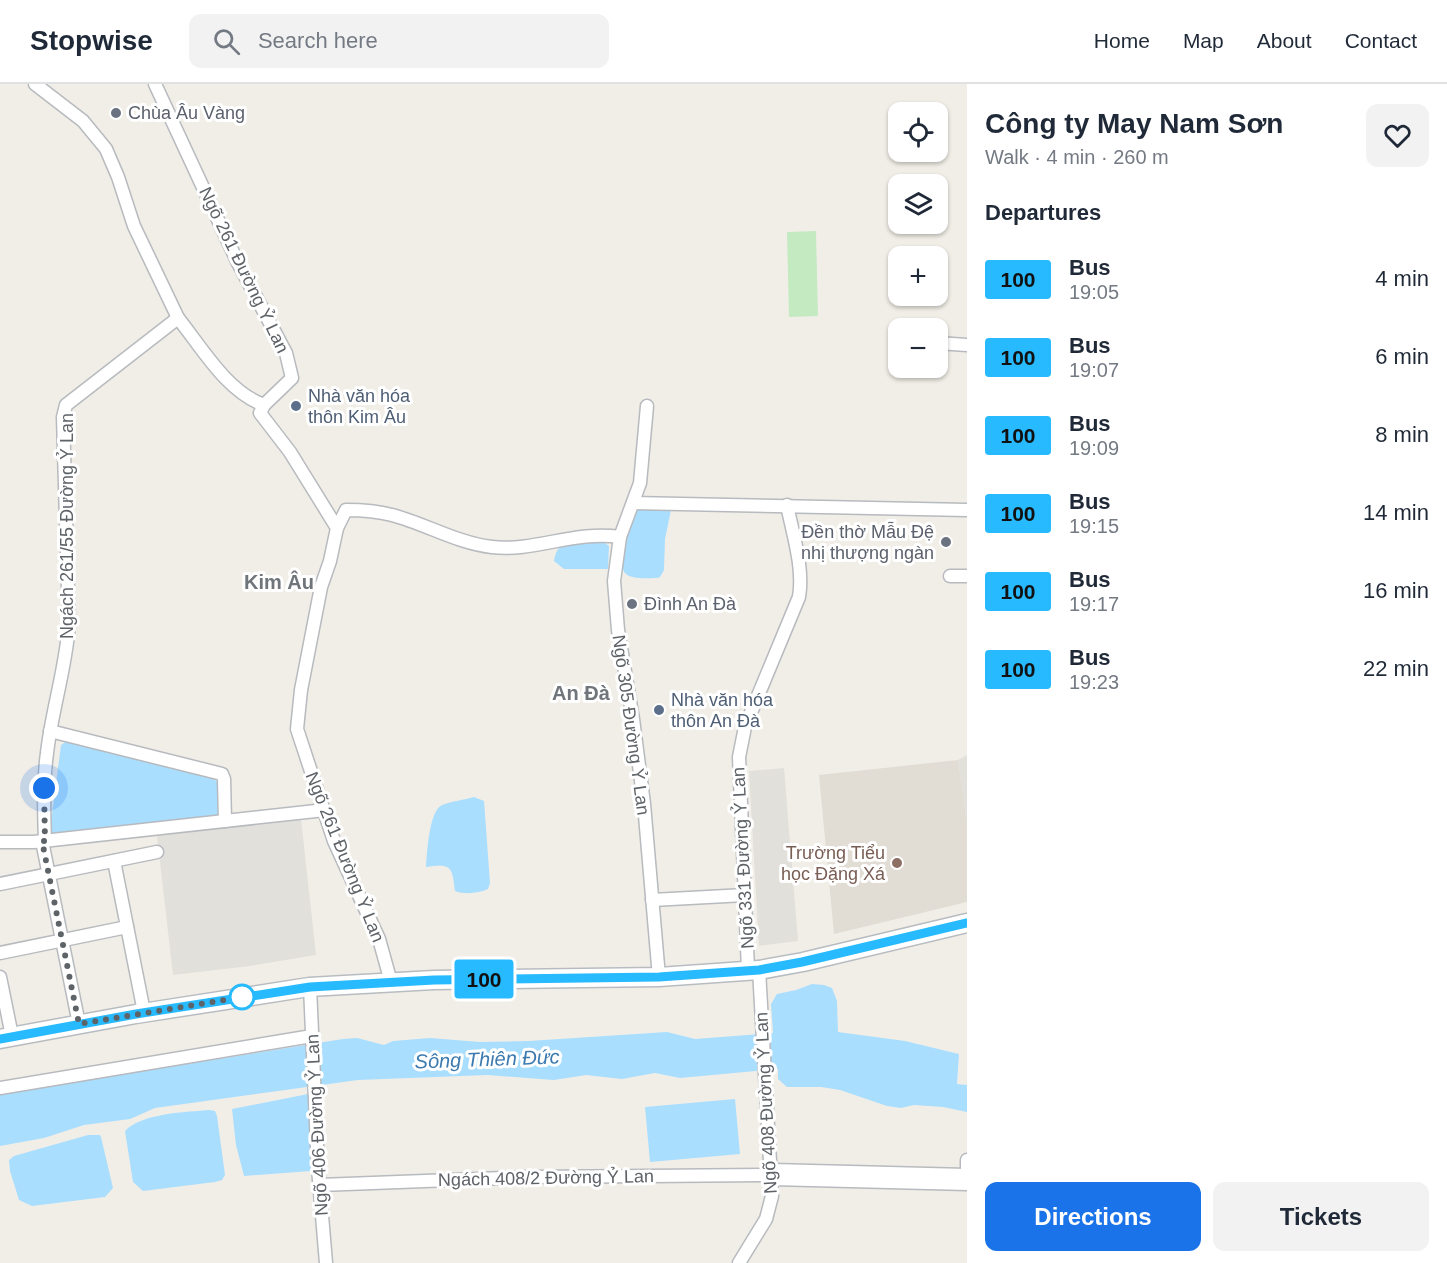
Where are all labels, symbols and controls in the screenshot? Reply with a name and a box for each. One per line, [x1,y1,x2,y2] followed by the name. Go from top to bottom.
[189,14,609,68] search box
[30,25,153,56] text: Stopwise
[210,25,243,58] icon: search
[258,28,378,53] text: Search here
[1094,29,1150,52] text: Home
[1183,29,1224,52] text: Map
[1257,29,1312,52] text: About
[1345,29,1417,52] text: Contact
[888,102,948,378] map controls
[888,102,948,162] button: locate
[128,103,245,123] place label: Chùa Âu Vàng
[1366,104,1429,167] button: heart
[109,106,123,120] marker: Chùa Âu Vàng
[985,108,1283,139] text: Công ty May Nam Sơn
[985,146,1169,168] text: Walk · 4 min · 260 m
[888,174,948,234] button: layers
[195,183,294,356] street label: Ngõ 261 Đường Ỷ Lan
[985,200,1101,225] text: Departures
[888,246,948,306] button: +
[1069,255,1111,280] text: Bus
[1375,266,1429,291] text: 4 min
[1000,268,1036,291] text: 100
[1069,281,1119,303] text: 19:05
[888,318,948,378] button: −
[1069,333,1111,358] text: Bus
[1375,344,1429,369] text: 6 min
[1000,346,1036,369] text: 100
[1069,359,1119,381] text: 19:07
[308,386,411,427] place label: Nhà văn hóa thôn Kim Âu
[289,399,303,413] marker: Nhà văn hóa thôn Kim Âu
[1069,411,1111,436] text: Bus
[56,413,77,639] street label: Ngách 261/55 Đường Ỷ Lan
[1375,422,1429,447] text: 8 min
[1000,424,1036,447] text: 100
[1069,437,1119,459] text: 19:09
[1069,489,1111,514] text: Bus
[1363,500,1429,525] text: 14 min
[1000,502,1036,525] text: 100
[1069,515,1119,537] text: 19:15
[801,521,934,563] place label: Đền thờ Mẫu Đệ nhị thượng ngàn
[939,535,953,549] marker: Đền thờ Mẫu Đệ nhị thượng ngàn
[1069,567,1111,592] text: Bus
[244,570,314,593] district label: Kim Âu
[1363,578,1429,603] text: 16 min
[1000,580,1036,603] text: 100
[1069,593,1119,615] text: 19:17
[644,594,737,614] place label: Đình An Đà
[625,597,639,611] marker: Đình An Đà
[608,633,655,816] street label: Ngõ 305 Đường Ỷ Lan
[1069,645,1111,670] text: Bus
[1363,656,1429,681] text: 22 min
[1000,658,1036,681] text: 100
[1069,671,1119,693] text: 19:23
[552,682,611,704] district label: An Đà
[671,690,774,731] place label: Nhà văn hóa thôn An Đà
[652,703,666,717] marker: Nhà văn hóa thôn An Đà
[727,767,758,949] street label: Ngõ 331 Đường Ỷ Lan
[302,769,389,945] street label: Ngõ 261 Đường Ỷ Lan
[29,773,59,803] your location
[781,843,886,884] place label: Trường Tiểu học Đặng Xá
[890,856,904,870] marker: Trường Tiểu học Đặng Xá
[450,960,518,998] line badge: 100
[466,968,502,991] text: 100
[229,984,255,1010] unlabelled marker
[750,1012,781,1194] street label: Ngõ 408 Đường Ỷ Lan
[301,1034,332,1216] street label: Ngõ 406 Đường Ỷ Lan
[414,1045,560,1073] water label: Sông Thiên Đức
[438,1165,654,1190] street label: Ngách 408/2 Đường Ỷ Lan
[985,1182,1201,1251] button: Directions
[1213,1182,1429,1251] button: Tickets

